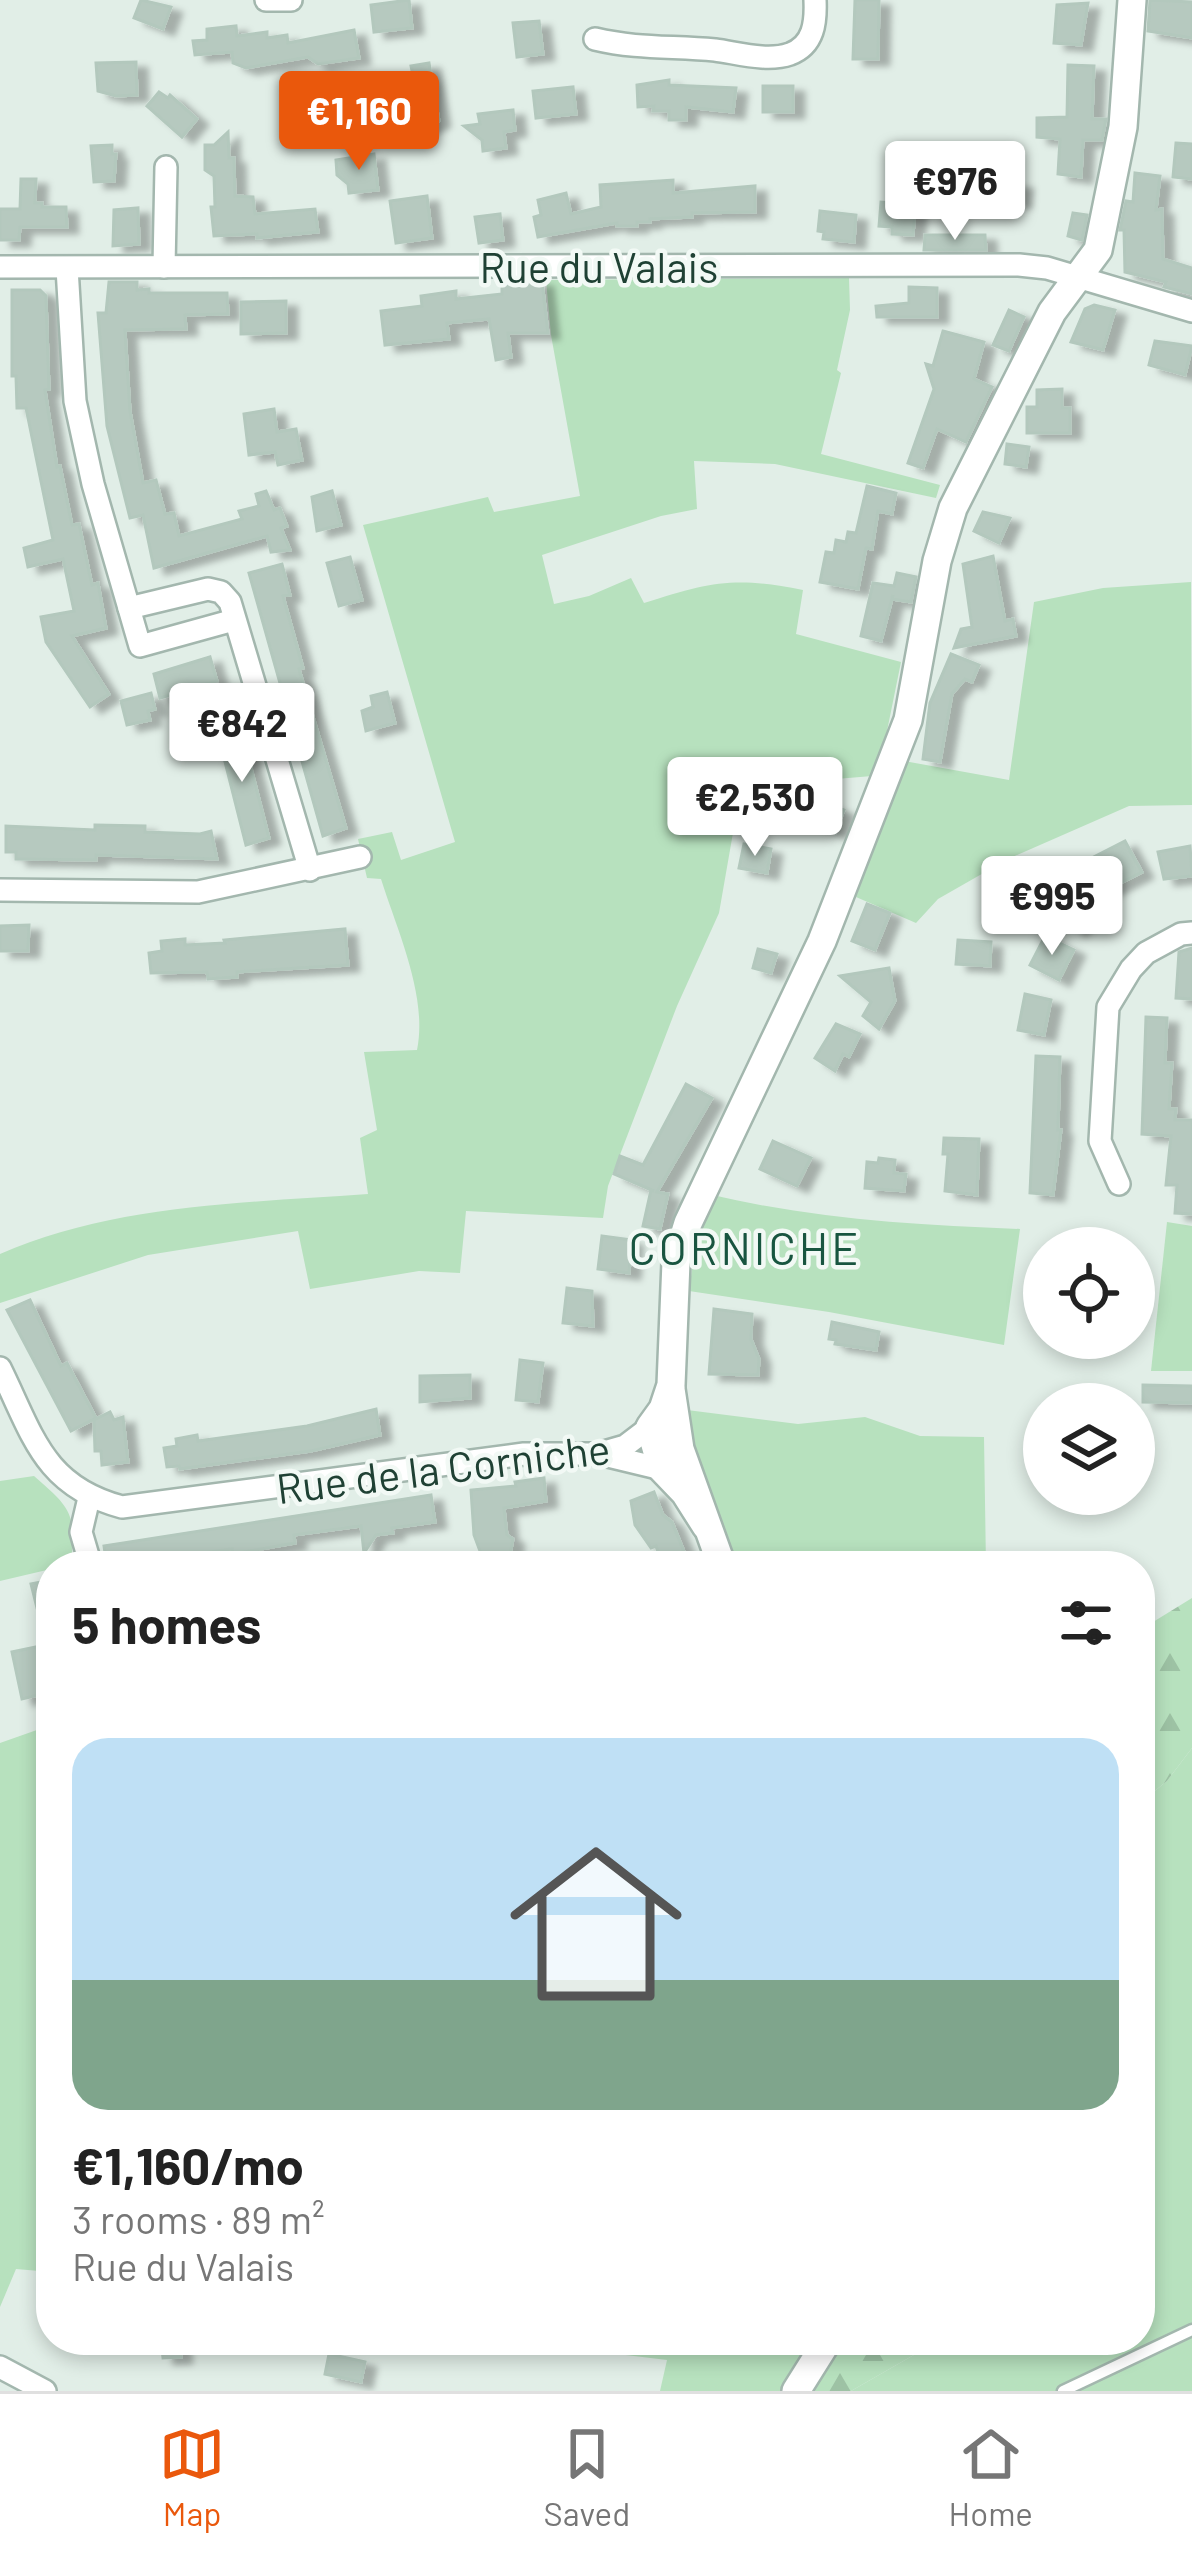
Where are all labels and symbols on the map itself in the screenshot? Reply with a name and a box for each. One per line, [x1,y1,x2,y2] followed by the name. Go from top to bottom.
[261,71,457,173] pin: €1,160
[884,141,1026,243] pin: €976
[479,241,719,291] street label: Rue du Valais
[171,683,313,785] pin: €842
[657,757,853,859] pin: €2,530
[981,856,1123,958] pin: €995
[629,1220,861,1274] district label: CORNICHE
[273,1422,613,1512] street label: Rue de la Corniche

